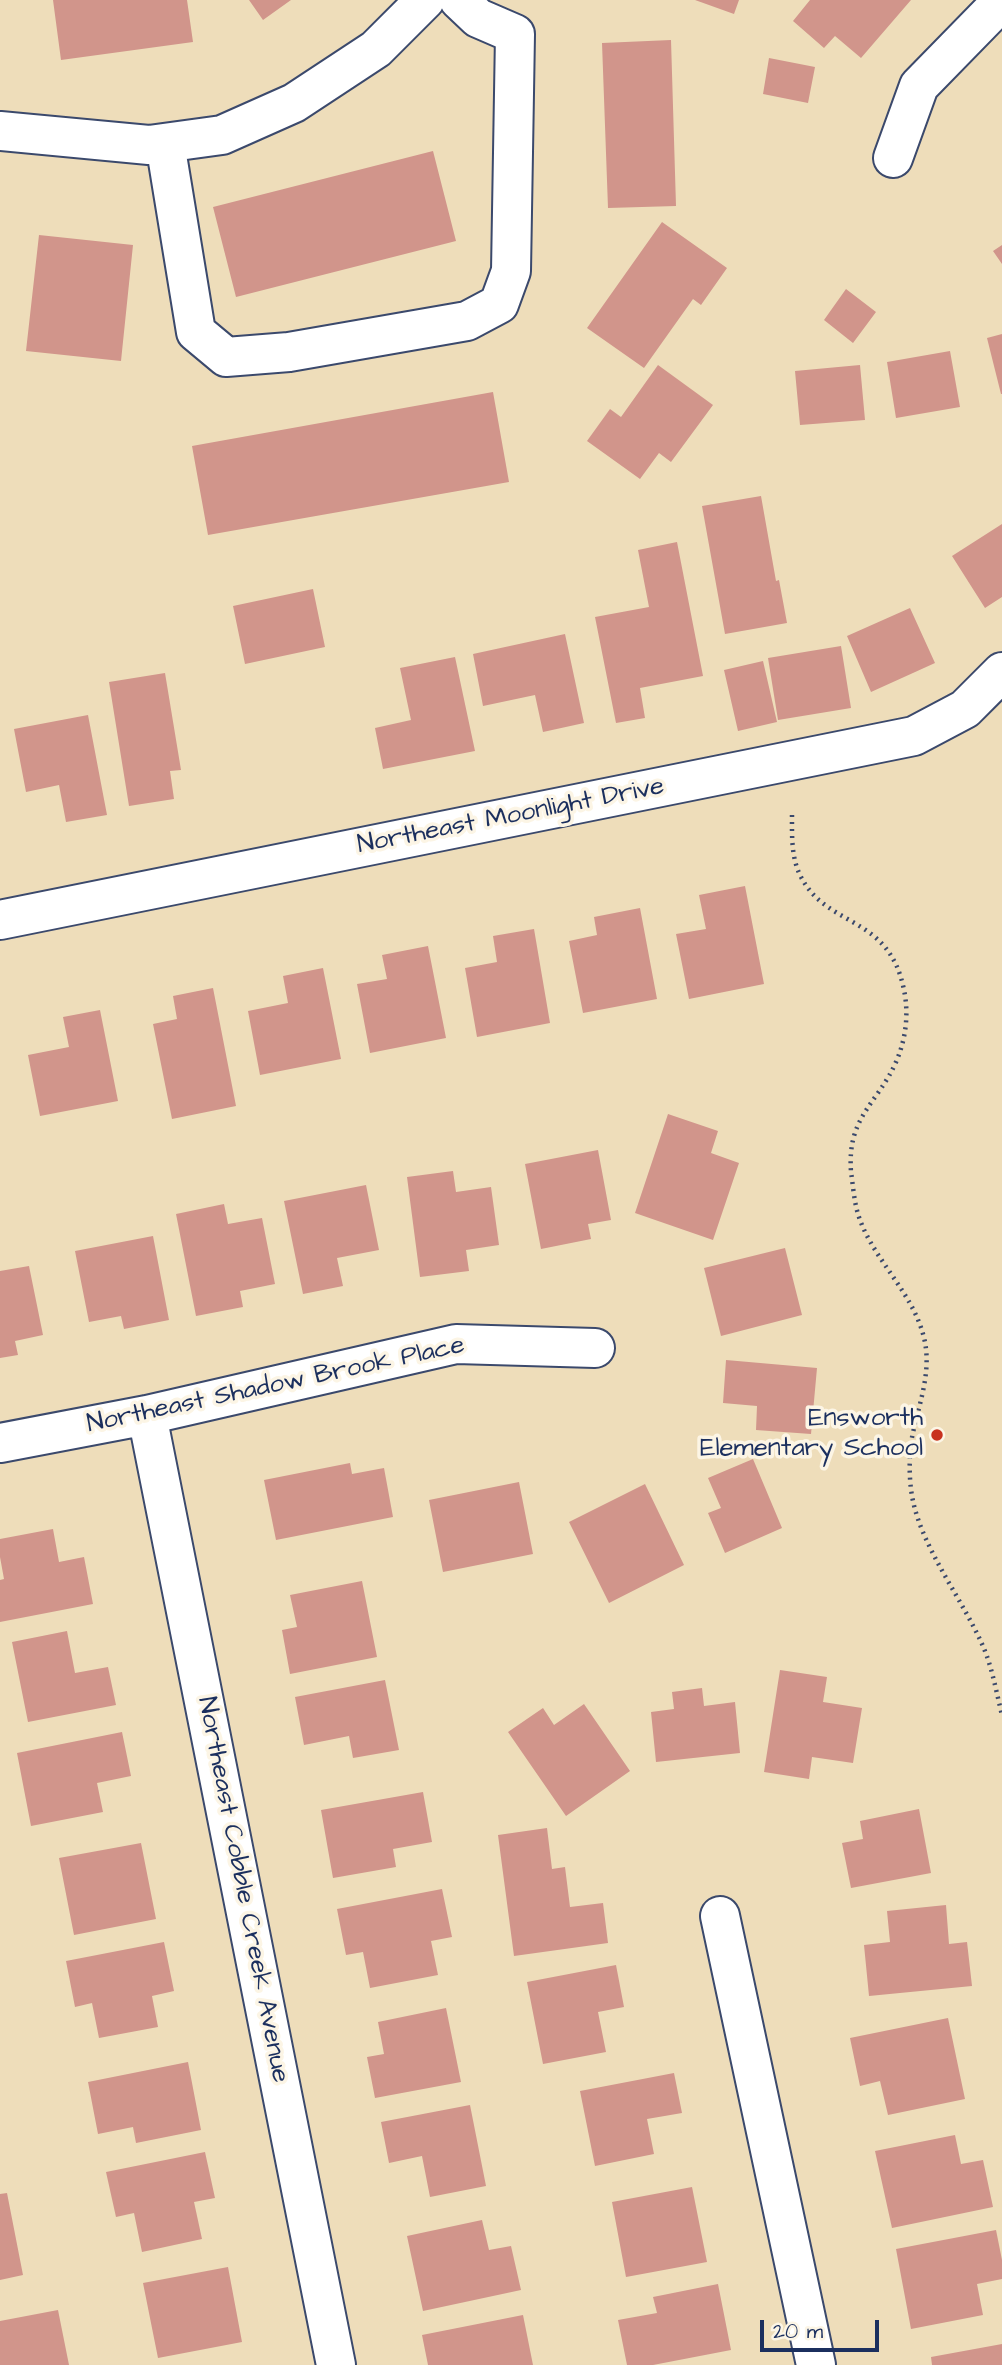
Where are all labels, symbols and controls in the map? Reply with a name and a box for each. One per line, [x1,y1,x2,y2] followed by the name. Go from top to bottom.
[355,772,667,862] street label: Northeast Moonlight Drive
[84,1331,468,1441] street label: Northeast Shadow Brook Place
[700,1404,923,1466] place label: Ensworth Elementary School
[929,1427,945,1443] marker: Ensworth Elementary School
[189,1694,295,2086] street label: Northeast Cobble Creek Avenue
[764,2306,883,2350] scale bar
[773,2317,823,2346] text: 20 m

